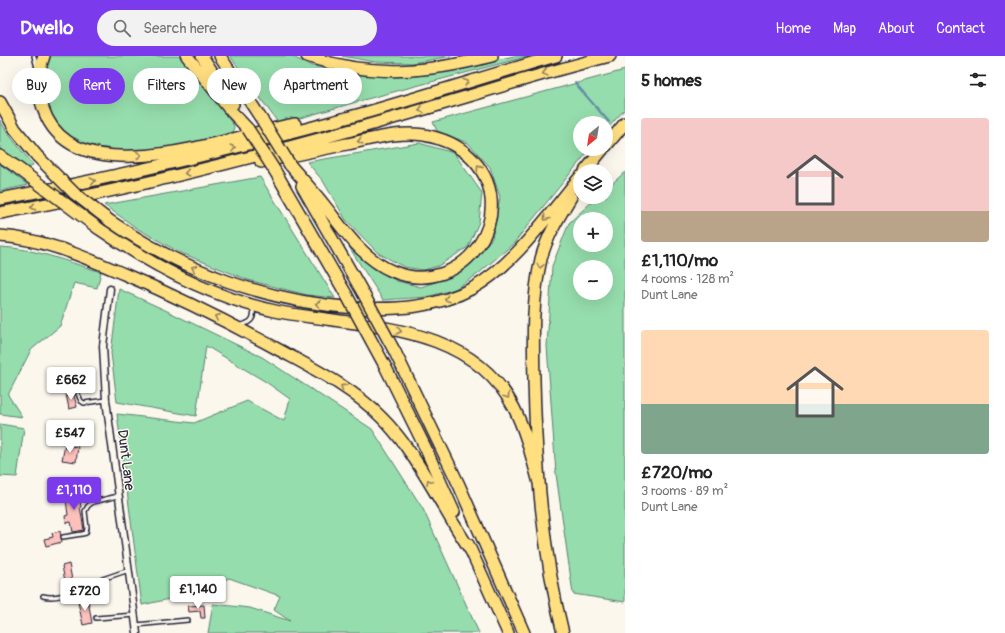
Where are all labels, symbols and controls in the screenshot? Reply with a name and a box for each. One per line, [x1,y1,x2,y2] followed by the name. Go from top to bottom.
[97,10,377,46] search box
[20,16,73,40] text: Dwello
[111,17,133,39] icon: search
[143,19,217,38] text: Search here
[776,20,811,37] text: Home
[833,20,856,37] text: Map
[878,20,914,37] text: About
[936,20,985,37] text: Contact
[12,68,61,104] chip: Buy
[69,68,125,104] chip: Rent
[133,68,199,104] chip: Filters
[207,68,261,104] chip: New
[269,68,362,104] chip: Apartment
[542,68,549,77] one-way arrow
[967,69,989,91] icon: filters
[641,70,702,91] text: 5 homes
[463,78,470,87] one-way arrow
[417,105,424,114] one-way arrow
[573,116,613,156] north arrow
[573,116,613,300] map controls
[357,137,364,145] one-way arrow
[230,144,237,152] one-way arrow
[779,144,851,216] icon: home
[136,151,142,160] one-way arrow
[573,164,613,204] button: layers
[477,165,484,172] one-way arrow
[184,169,190,177] one-way arrow
[90,177,96,185] one-way arrow
[30,202,36,211] one-way arrow
[573,212,613,252] button: +
[544,213,551,220] one-way arrow
[641,250,718,271] text: £1,110/mo
[573,260,613,300] button: −
[536,263,544,269] one-way arrow
[191,265,198,273] one-way arrow
[641,271,734,287] text: 4 rooms · 128 m²
[641,287,698,303] text: Dunt Lane
[443,294,450,302] one-way arrow
[315,300,321,309] one-way arrow
[213,314,221,322] one-way arrow
[396,326,402,334] one-way arrow
[779,356,851,428] icon: home
[47,367,95,401] pin: £662
[56,372,86,388] text: £662
[340,384,347,391] one-way arrow
[502,392,509,399] one-way arrow
[46,420,94,454] pin: £547
[55,425,85,441] text: £547
[114,429,138,491] street label: Dunt Lane
[641,462,712,483] text: £720/mo
[41,477,107,511] pin: £1,110
[427,479,434,486] one-way arrow
[56,482,92,498] text: £1,110
[641,483,728,499] text: 3 rooms · 89 m²
[641,499,698,515] text: Dunt Lane
[165,576,231,610] pin: £1,140
[61,578,109,612] pin: £720
[179,581,217,597] text: £1,140
[69,583,101,599] text: £720

